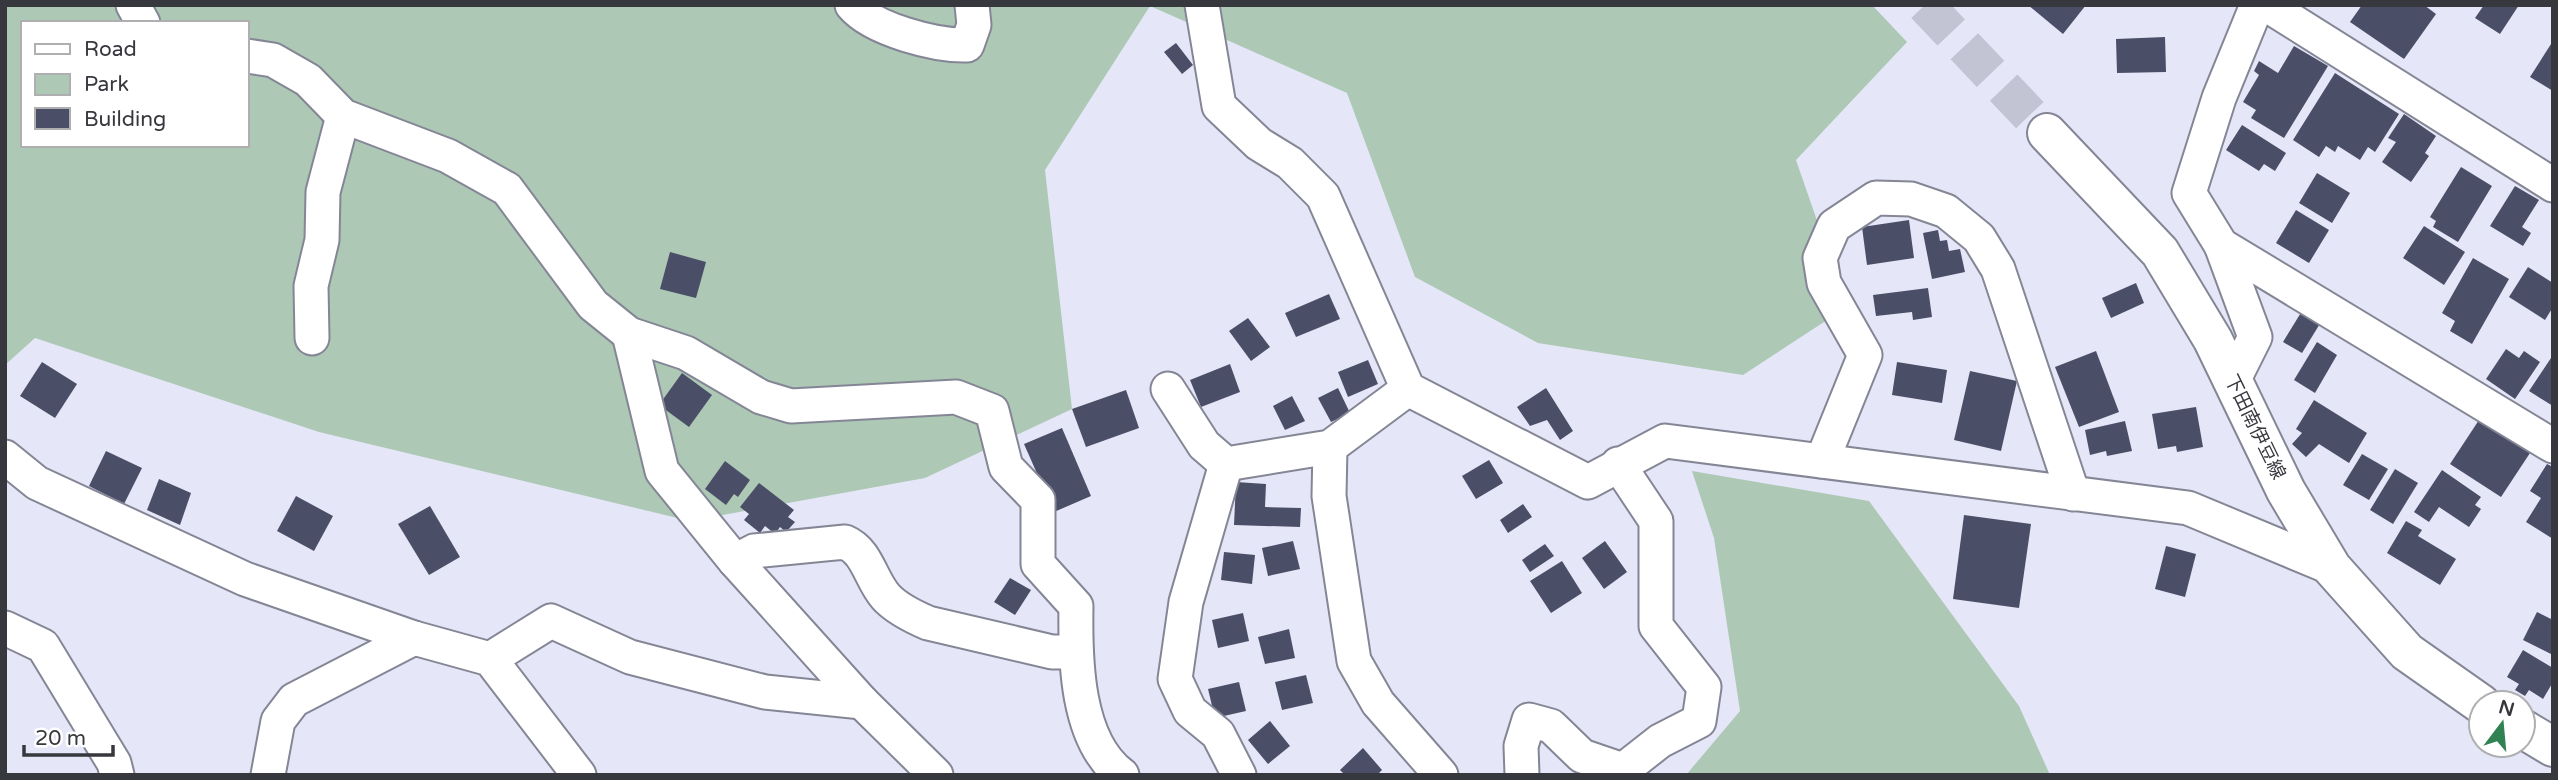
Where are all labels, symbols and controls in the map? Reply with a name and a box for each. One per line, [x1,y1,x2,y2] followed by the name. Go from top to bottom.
[21,21,248,147] legend
[84,37,137,62] text: Road
[84,72,129,97] text: Park
[84,107,166,132] text: Building
[2220,371,2290,483] street label: 下田南伊豆線
[2467,689,2537,759] north arrow
[2496,696,2517,721] text: N
[24,714,114,758] scale bar
[35,726,86,751] text: 20 m

